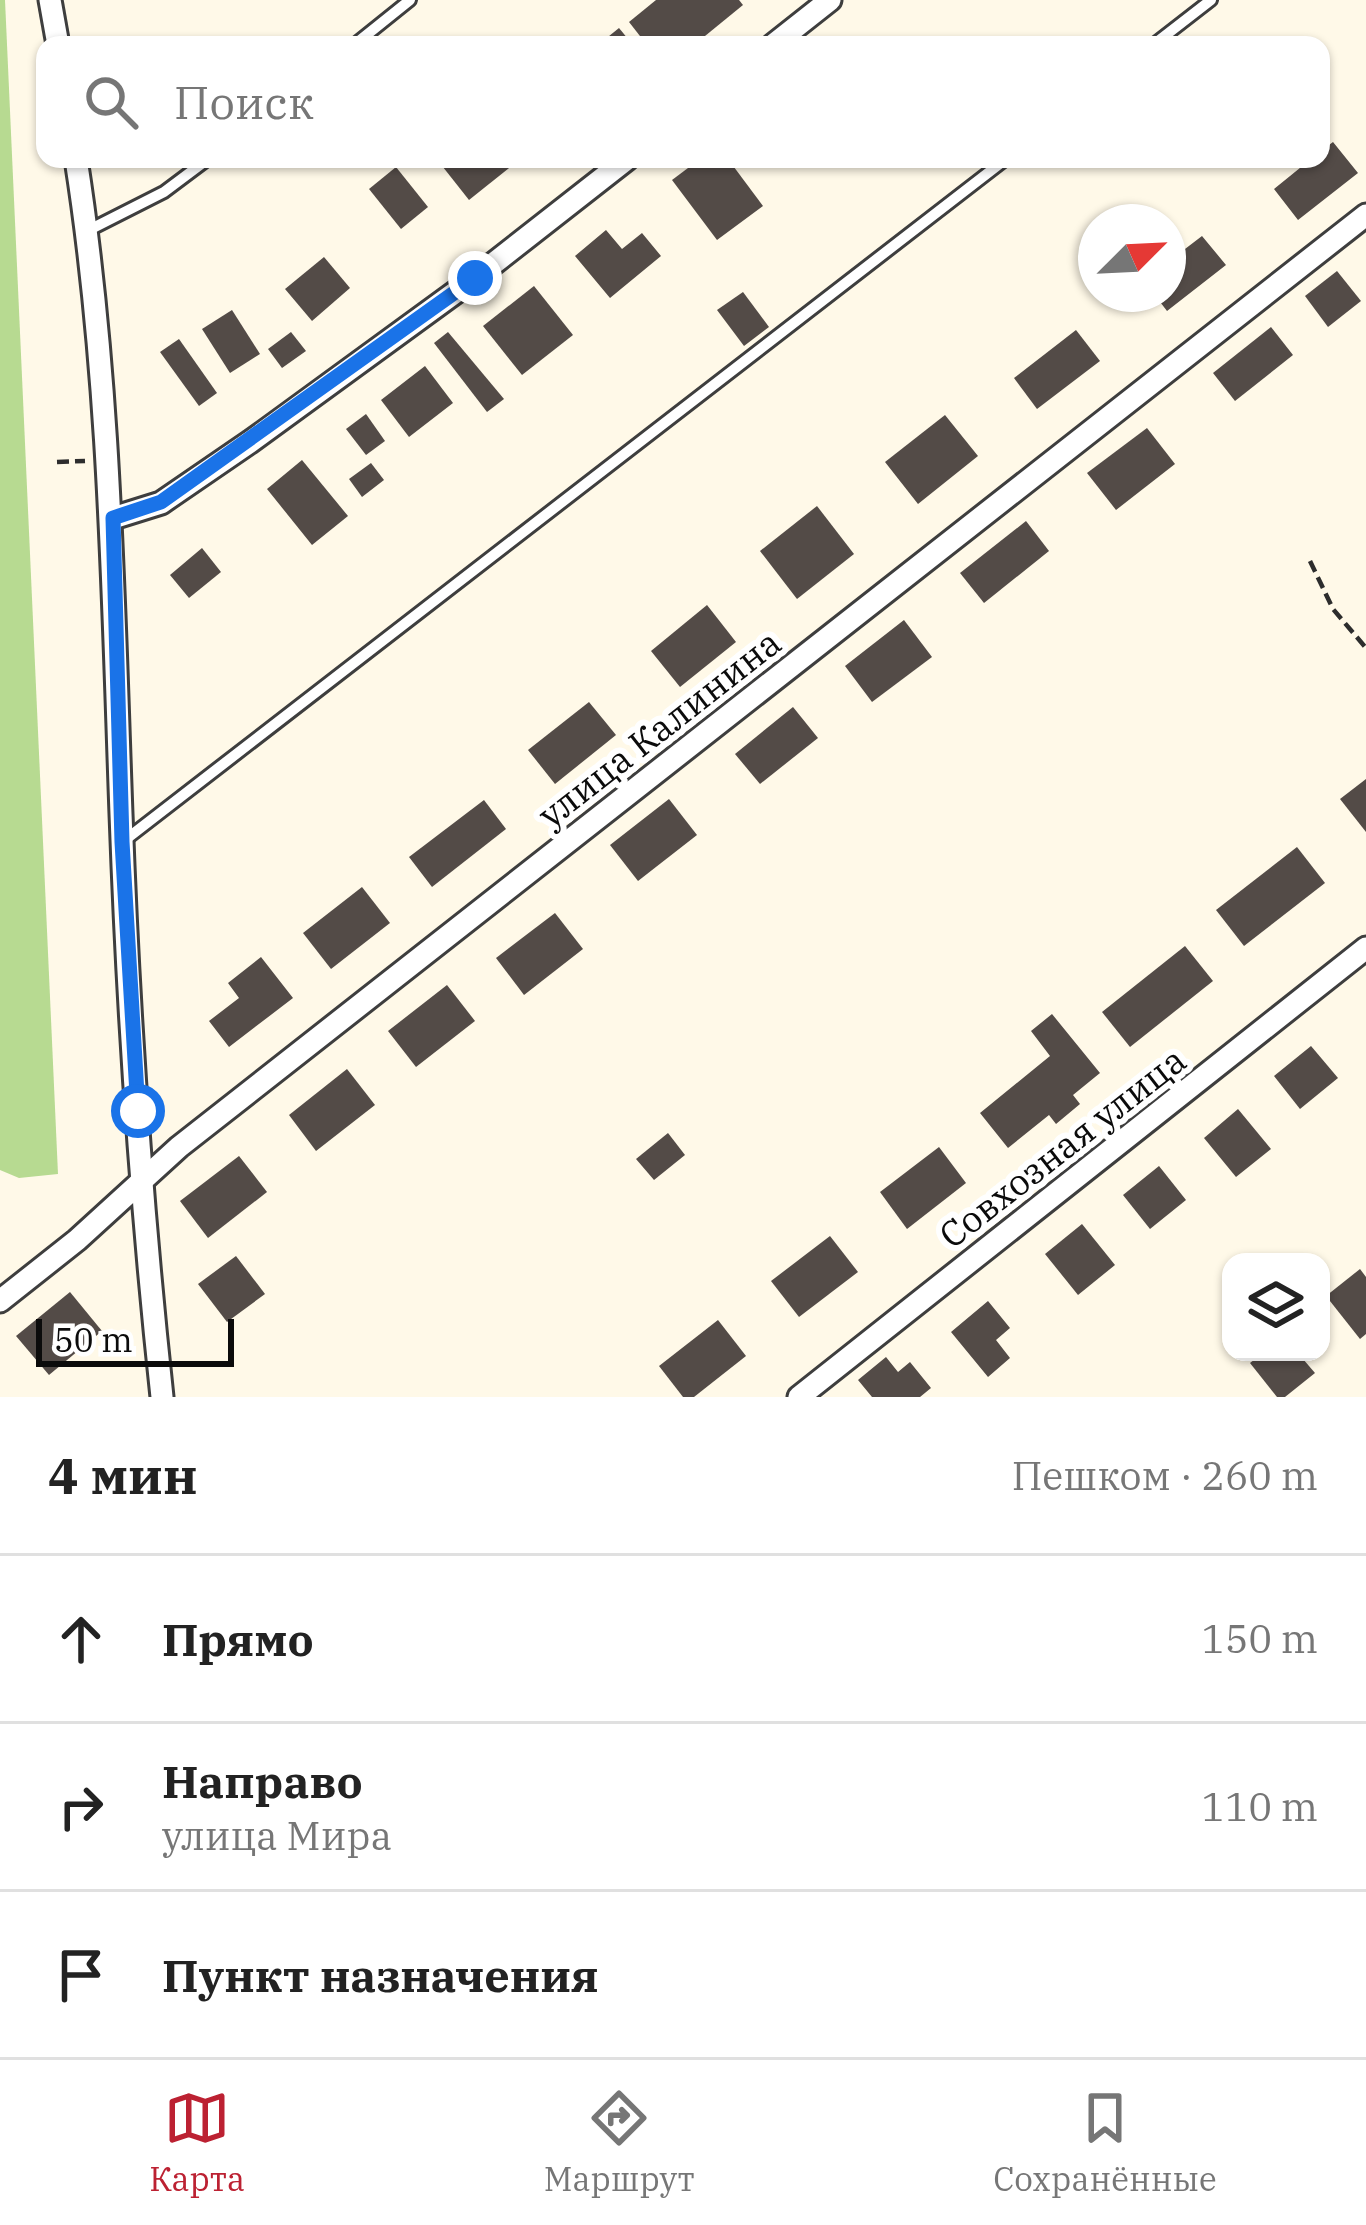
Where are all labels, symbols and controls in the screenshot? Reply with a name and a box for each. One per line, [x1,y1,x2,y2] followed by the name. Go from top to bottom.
[36,36,1330,168] search box
[78,69,144,135] icon: search
[174,73,314,131] text: Поиск
[1078,204,1186,312] north arrow
[448,251,502,305] route end
[528,618,790,838] street label: улица Калинина
[929,1036,1195,1258] street label: Совхозная улица
[111,1084,165,1138] route start
[1222,1253,1330,1361] map controls
[1222,1253,1330,1361] button: layers
[36,1313,234,1366] scale bar
[54,1318,133,1361] text: 50 m
[48,1442,198,1508] text: 4 мин
[1012,1450,1318,1501] text: Пешком · 260 m
[48,1606,114,1672] icon: ahead
[162,1610,314,1668] text: Прямо
[1202,1613,1318,1664] text: 150 m
[162,1752,363,1810] text: Направо
[48,1774,114,1840] icon: right
[1202,1781,1318,1832] text: 110 m
[162,1810,392,1861] text: улица Мира
[48,1942,114,2008] icon: arrive
[162,1946,599,2004] text: Пункт назначения
[149,2085,245,2200] tab: Карта
[544,2085,695,2200] tab: Маршрут
[993,2085,1217,2200] tab: Сохранённые

